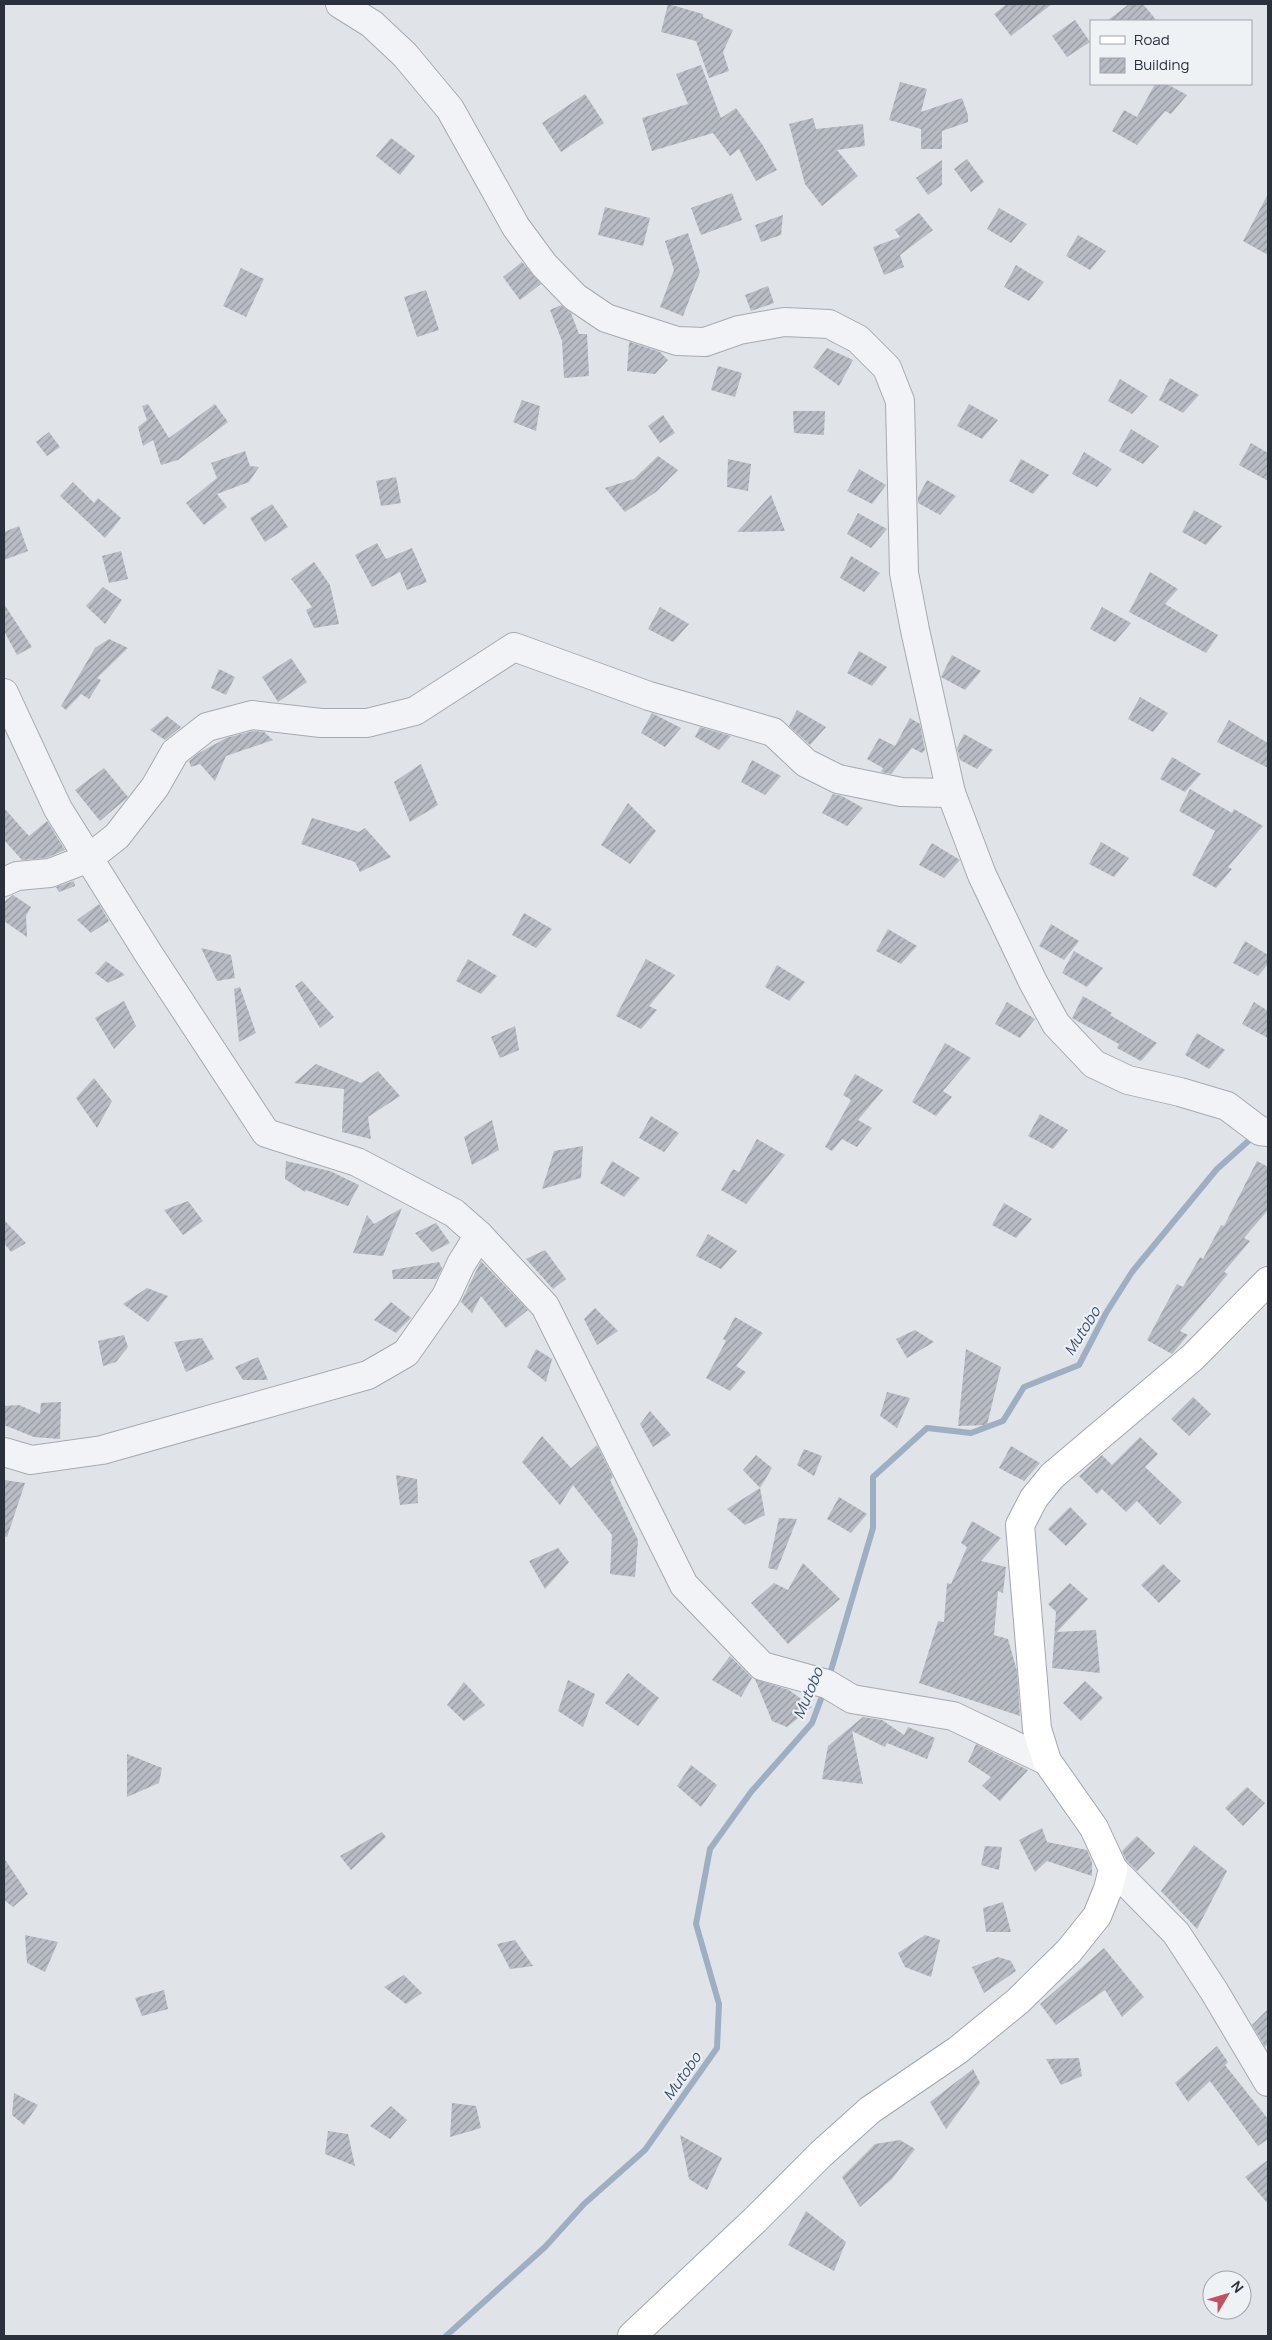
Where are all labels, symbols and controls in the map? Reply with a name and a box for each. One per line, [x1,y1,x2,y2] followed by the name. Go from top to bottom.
[1090,20,1252,85] legend
[1134,29,1170,50] text: Road
[1134,54,1189,75] text: Building
[1059,1302,1106,1359] water label: Mutobo
[788,1663,829,1722] water label: Mutobo
[658,2047,707,2104] water label: Mutobo
[1202,2270,1252,2320] north arrow
[1227,2277,1248,2297] text: N

